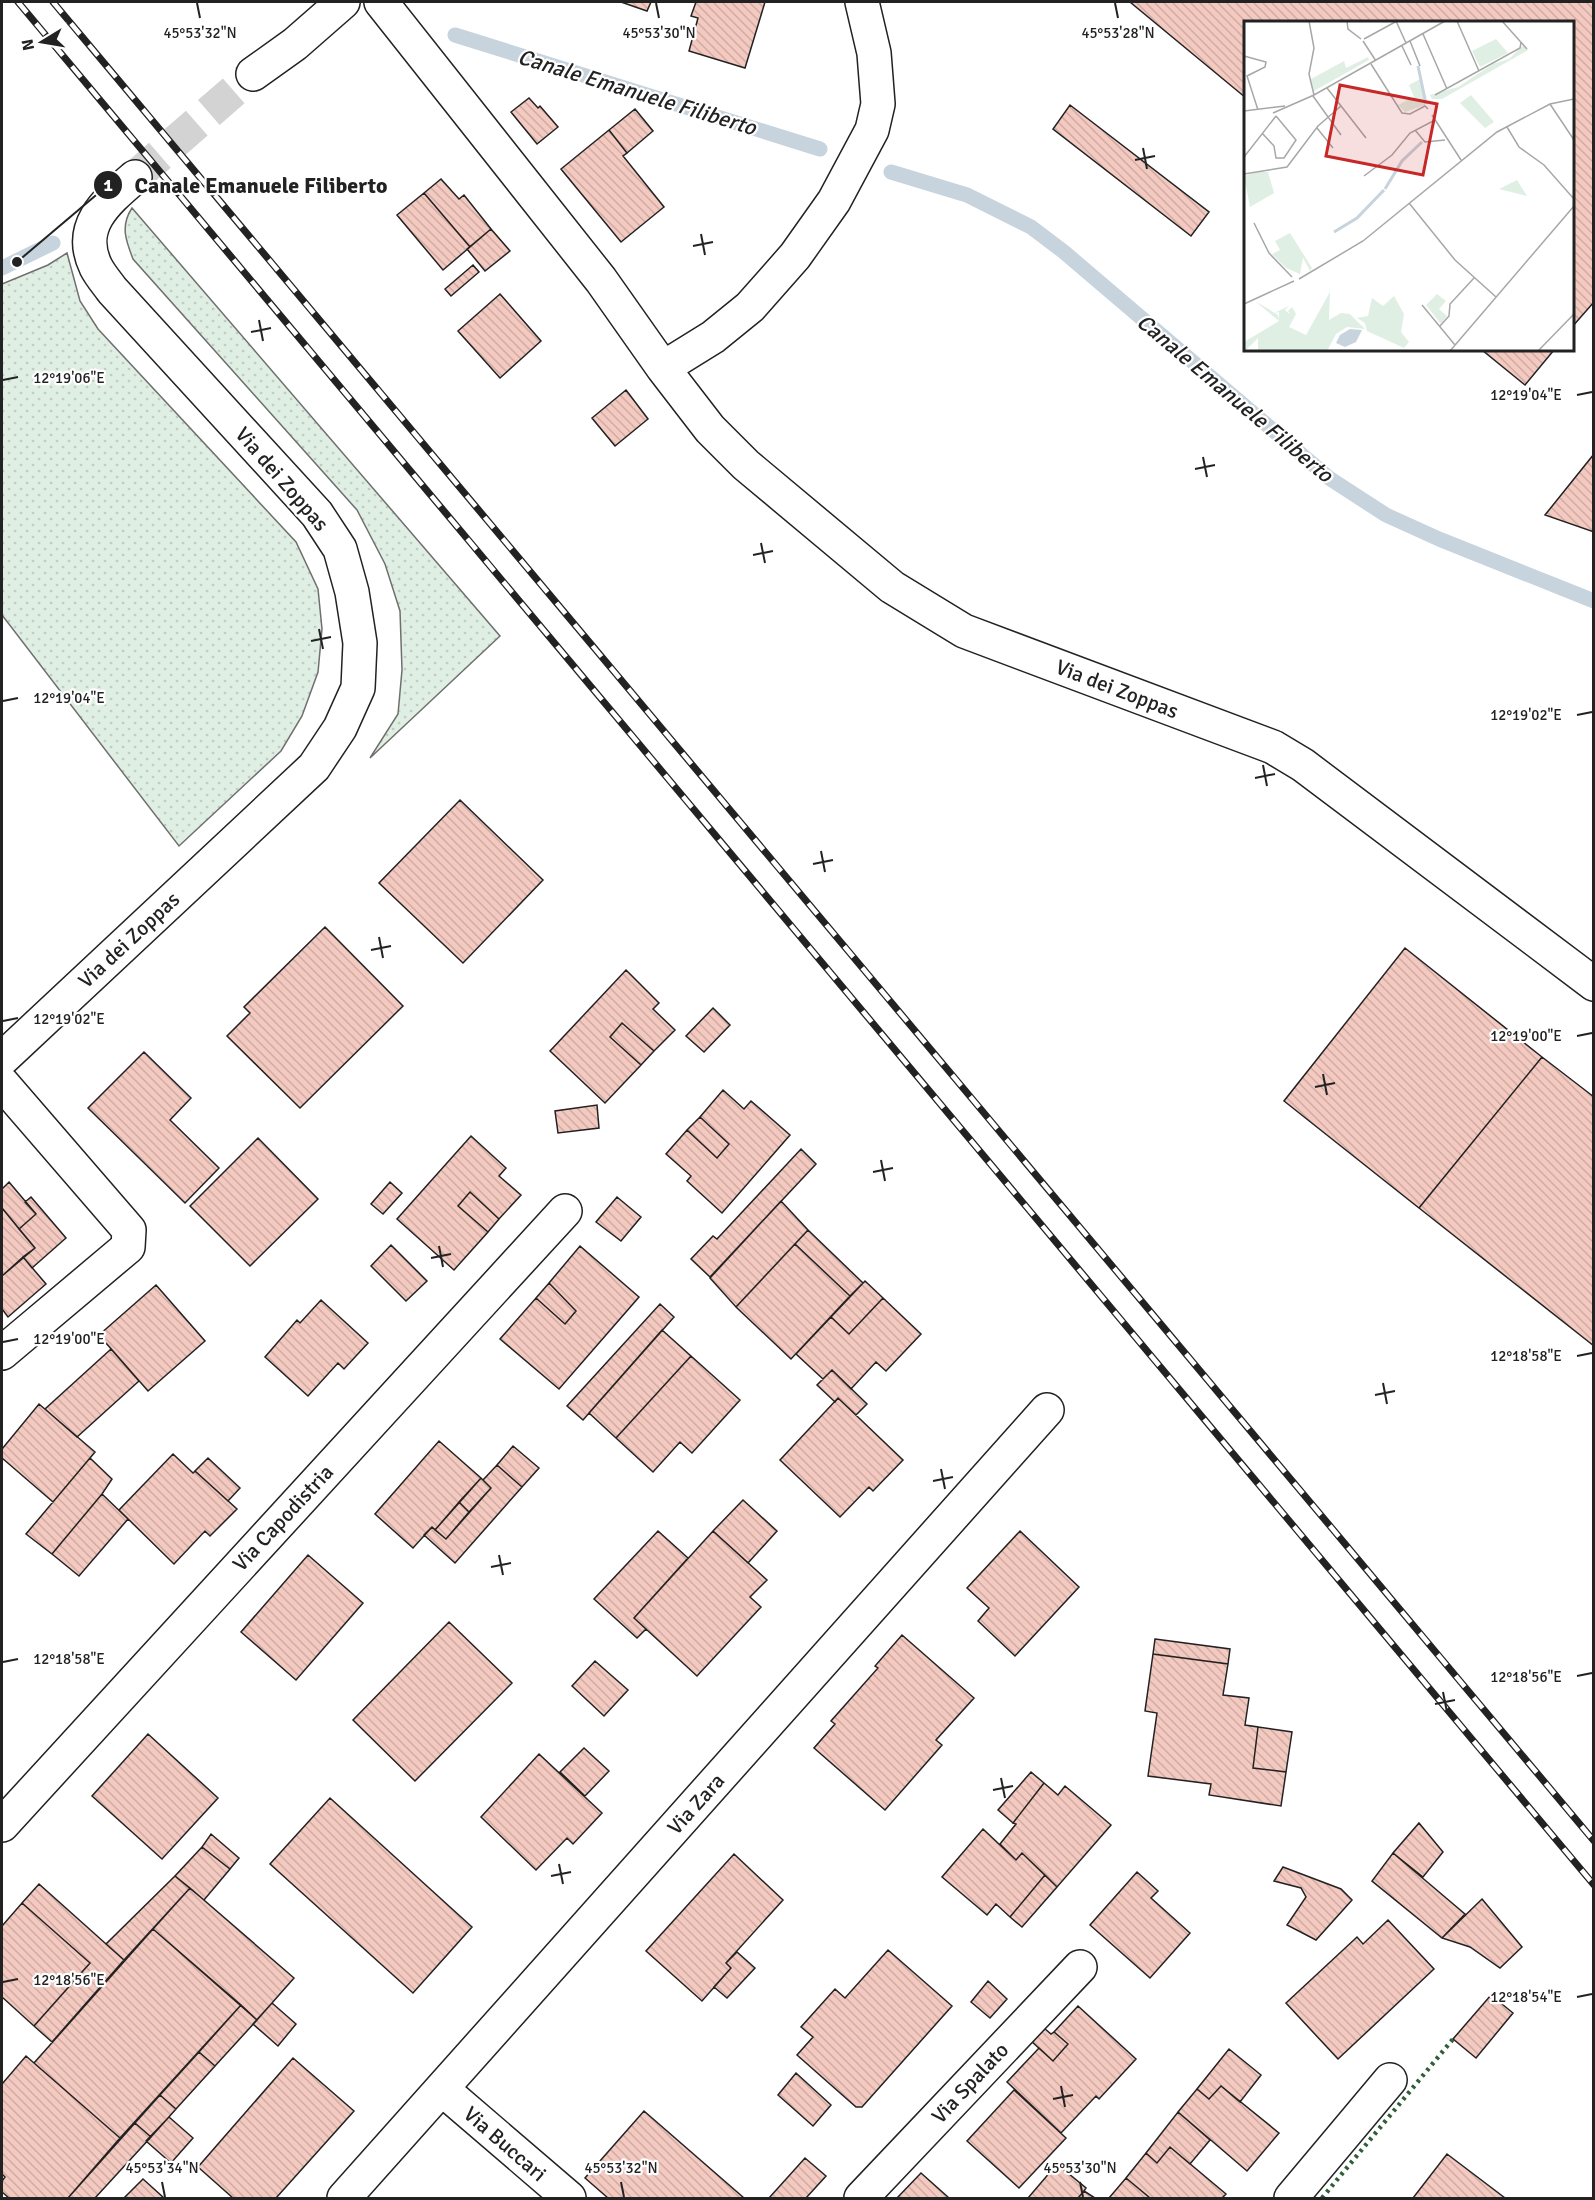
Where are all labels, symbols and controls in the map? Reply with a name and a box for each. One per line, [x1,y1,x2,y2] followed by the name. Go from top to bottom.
[12,12,72,72] north arrow
[1244,21,1574,351] inset map
[163,24,237,42] text: 45°53'32"N
[622,24,696,42] text: 45°53'30"N
[1081,24,1155,42] text: 45°53'28"N
[17,37,39,52] text: N
[515,43,761,142] water label: Canale Emanuele Filiberto
[93,165,400,205] callout: Canale Emanuele Filiberto
[135,172,387,199] text: Canale Emanuele Filiberto
[103,174,113,196] text: 1
[1131,308,1340,489] water label: Canale Emanuele Filiberto
[33,369,105,387] text: 12°19'06"E
[1490,386,1562,404] text: 12°19'04"E
[230,422,334,536] street label: Via dei Zoppas
[1052,654,1182,724] street label: Via dei Zoppas
[33,689,105,707] text: 12°19'04"E
[1490,706,1562,724] text: 12°19'02"E
[73,886,185,994] street label: Via dei Zoppas
[33,1010,105,1028] text: 12°19'02"E
[1490,1027,1562,1045] text: 12°19'00"E
[33,1330,105,1348] text: 12°19'00"E
[1490,1347,1562,1365] text: 12°18'58"E
[227,1459,339,1577] street label: Via Capodistria
[33,1650,105,1668] text: 12°18'58"E
[1490,1668,1562,1686] text: 12°18'56"E
[662,1768,730,1840] street label: Via Zara
[33,1971,105,1989] text: 12°18'56"E
[1490,1988,1562,2006] text: 12°18'54"E
[926,2037,1014,2129] street label: Via Spalato
[458,2101,552,2187] street label: Via Buccari
[125,2159,199,2177] text: 45°53'34"N
[584,2159,658,2177] text: 45°53'32"N
[1043,2159,1117,2177] text: 45°53'30"N

